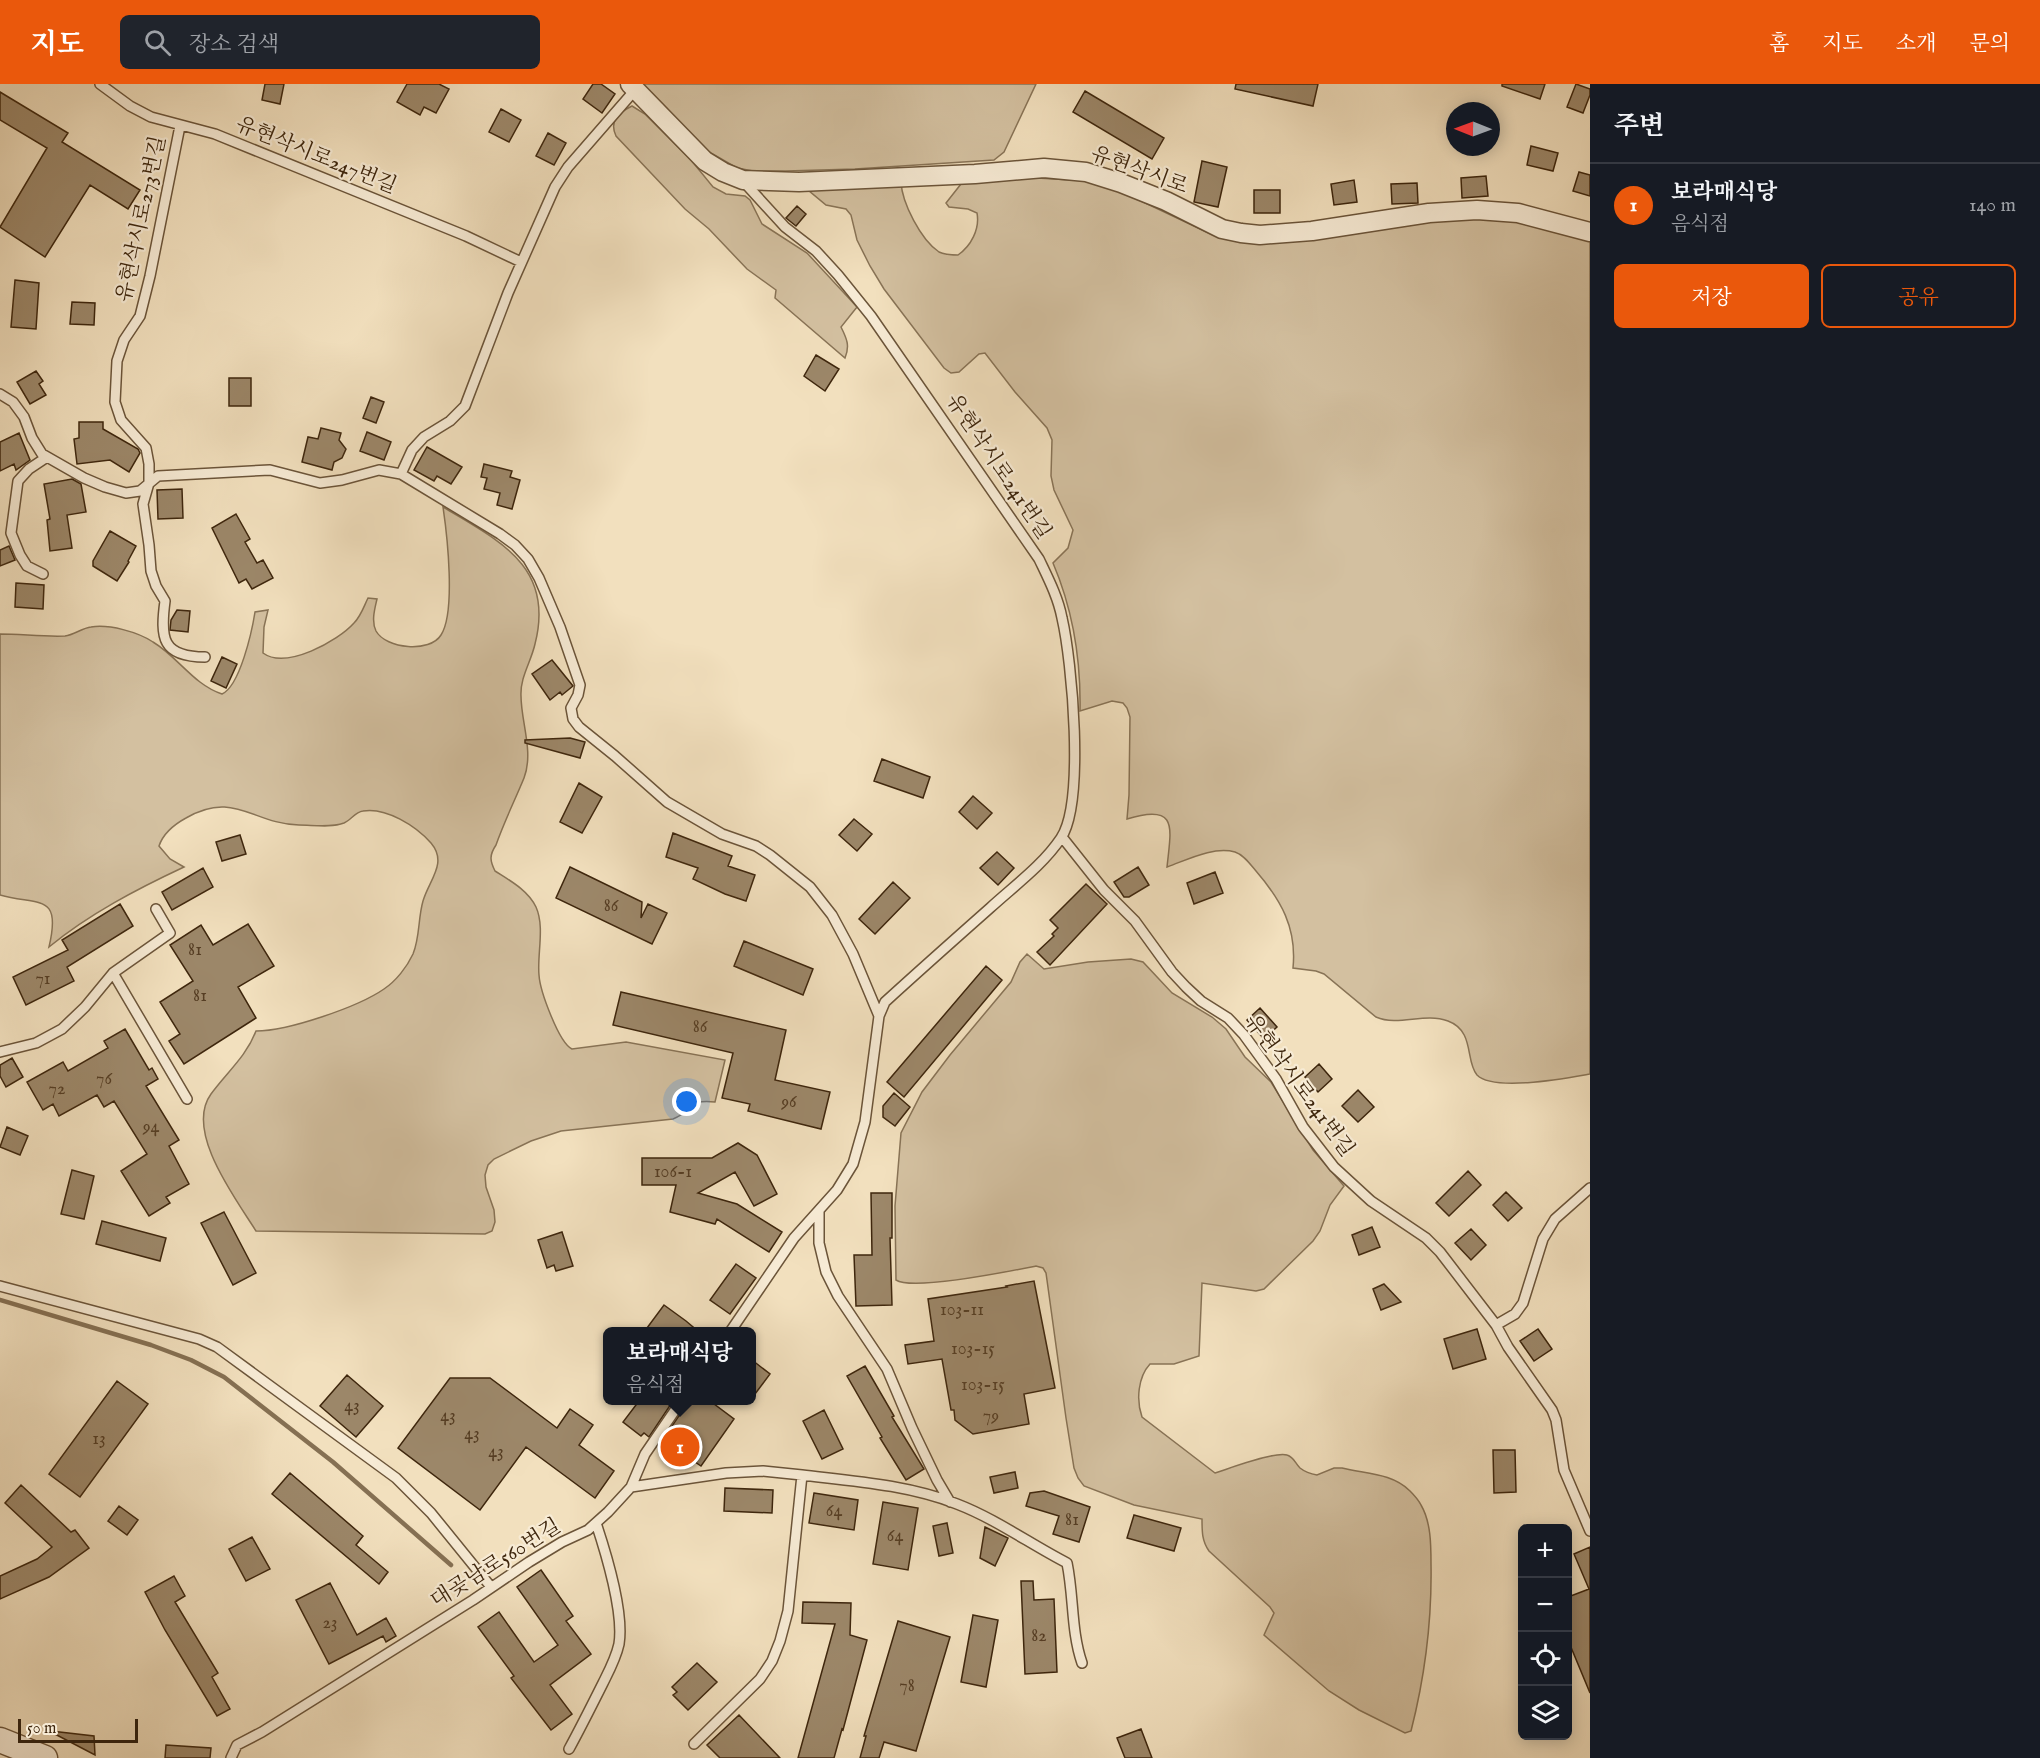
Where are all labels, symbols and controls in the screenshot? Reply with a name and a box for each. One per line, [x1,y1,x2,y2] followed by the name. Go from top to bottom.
[120,15,540,69] search box
[141,26,174,59] icon: search
[30,28,84,63] text: 지도
[189,31,279,59] text: 장소 검색
[1769,31,1789,58] text: 홈
[1822,31,1863,58] text: 지도
[1896,31,1936,58] text: 소개
[1969,31,2010,58] text: 문의
[1446,102,1500,156] north arrow
[1614,110,1664,143] text: 주변
[232,111,400,201] street label: 유현삭시로247번길
[111,133,173,305] street label: 유현삭시로273번길
[1087,141,1191,201] street label: 유현삭시로
[1671,179,1777,207] text: 보라매식당
[1630,193,1637,218] text: 1
[1969,193,2016,218] text: 140 m
[1671,212,1729,237] text: 음식점
[1614,264,1809,328] button: 저장
[1821,264,2016,328] button: 공유
[939,389,1057,545] street label: 유현삭시로241번길
[604,895,619,918] house number: 86
[188,939,202,962] house number: 81
[35,968,51,991] house number: 71
[193,985,207,1008] house number: 81
[1238,1009,1360,1163] street label: 유현삭시로241번길
[693,1016,708,1039] house number: 86
[96,1068,112,1091] house number: 76
[49,1078,65,1101] house number: 72
[672,1087,701,1116] your location
[780,1091,797,1114] house number: 96
[142,1116,159,1139] house number: 94
[654,1161,692,1184] house number: 106-1
[940,1299,984,1322] house number: 103-11
[603,1327,756,1405] popup
[951,1338,995,1361] house number: 103-15
[626,1340,733,1368] text: 보라매식당
[626,1373,684,1398] text: 음식점
[961,1374,1005,1397] house number: 103-15
[344,1395,360,1418] house number: 43
[440,1405,456,1428] house number: 43
[983,1405,999,1428] house number: 79
[464,1423,480,1446] house number: 43
[660,1424,700,1470] pin: 1
[92,1428,106,1451] house number: 13
[488,1441,504,1464] house number: 43
[826,1500,842,1523] house number: 64
[1065,1509,1079,1532] house number: 81
[426,1513,566,1615] street label: 대곶남로560번길
[1518,1524,1572,1740] map controls
[1518,1524,1572,1578] button: +
[887,1525,903,1548] house number: 64
[1518,1578,1572,1632] button: −
[322,1612,338,1635] house number: 23
[1031,1625,1047,1648] house number: 82
[1518,1632,1572,1686] button: locate
[899,1675,915,1698] house number: 78
[1518,1686,1572,1740] button: layers
[18,1716,138,1744] scale bar
[27,1719,56,1739] text: 50 m

